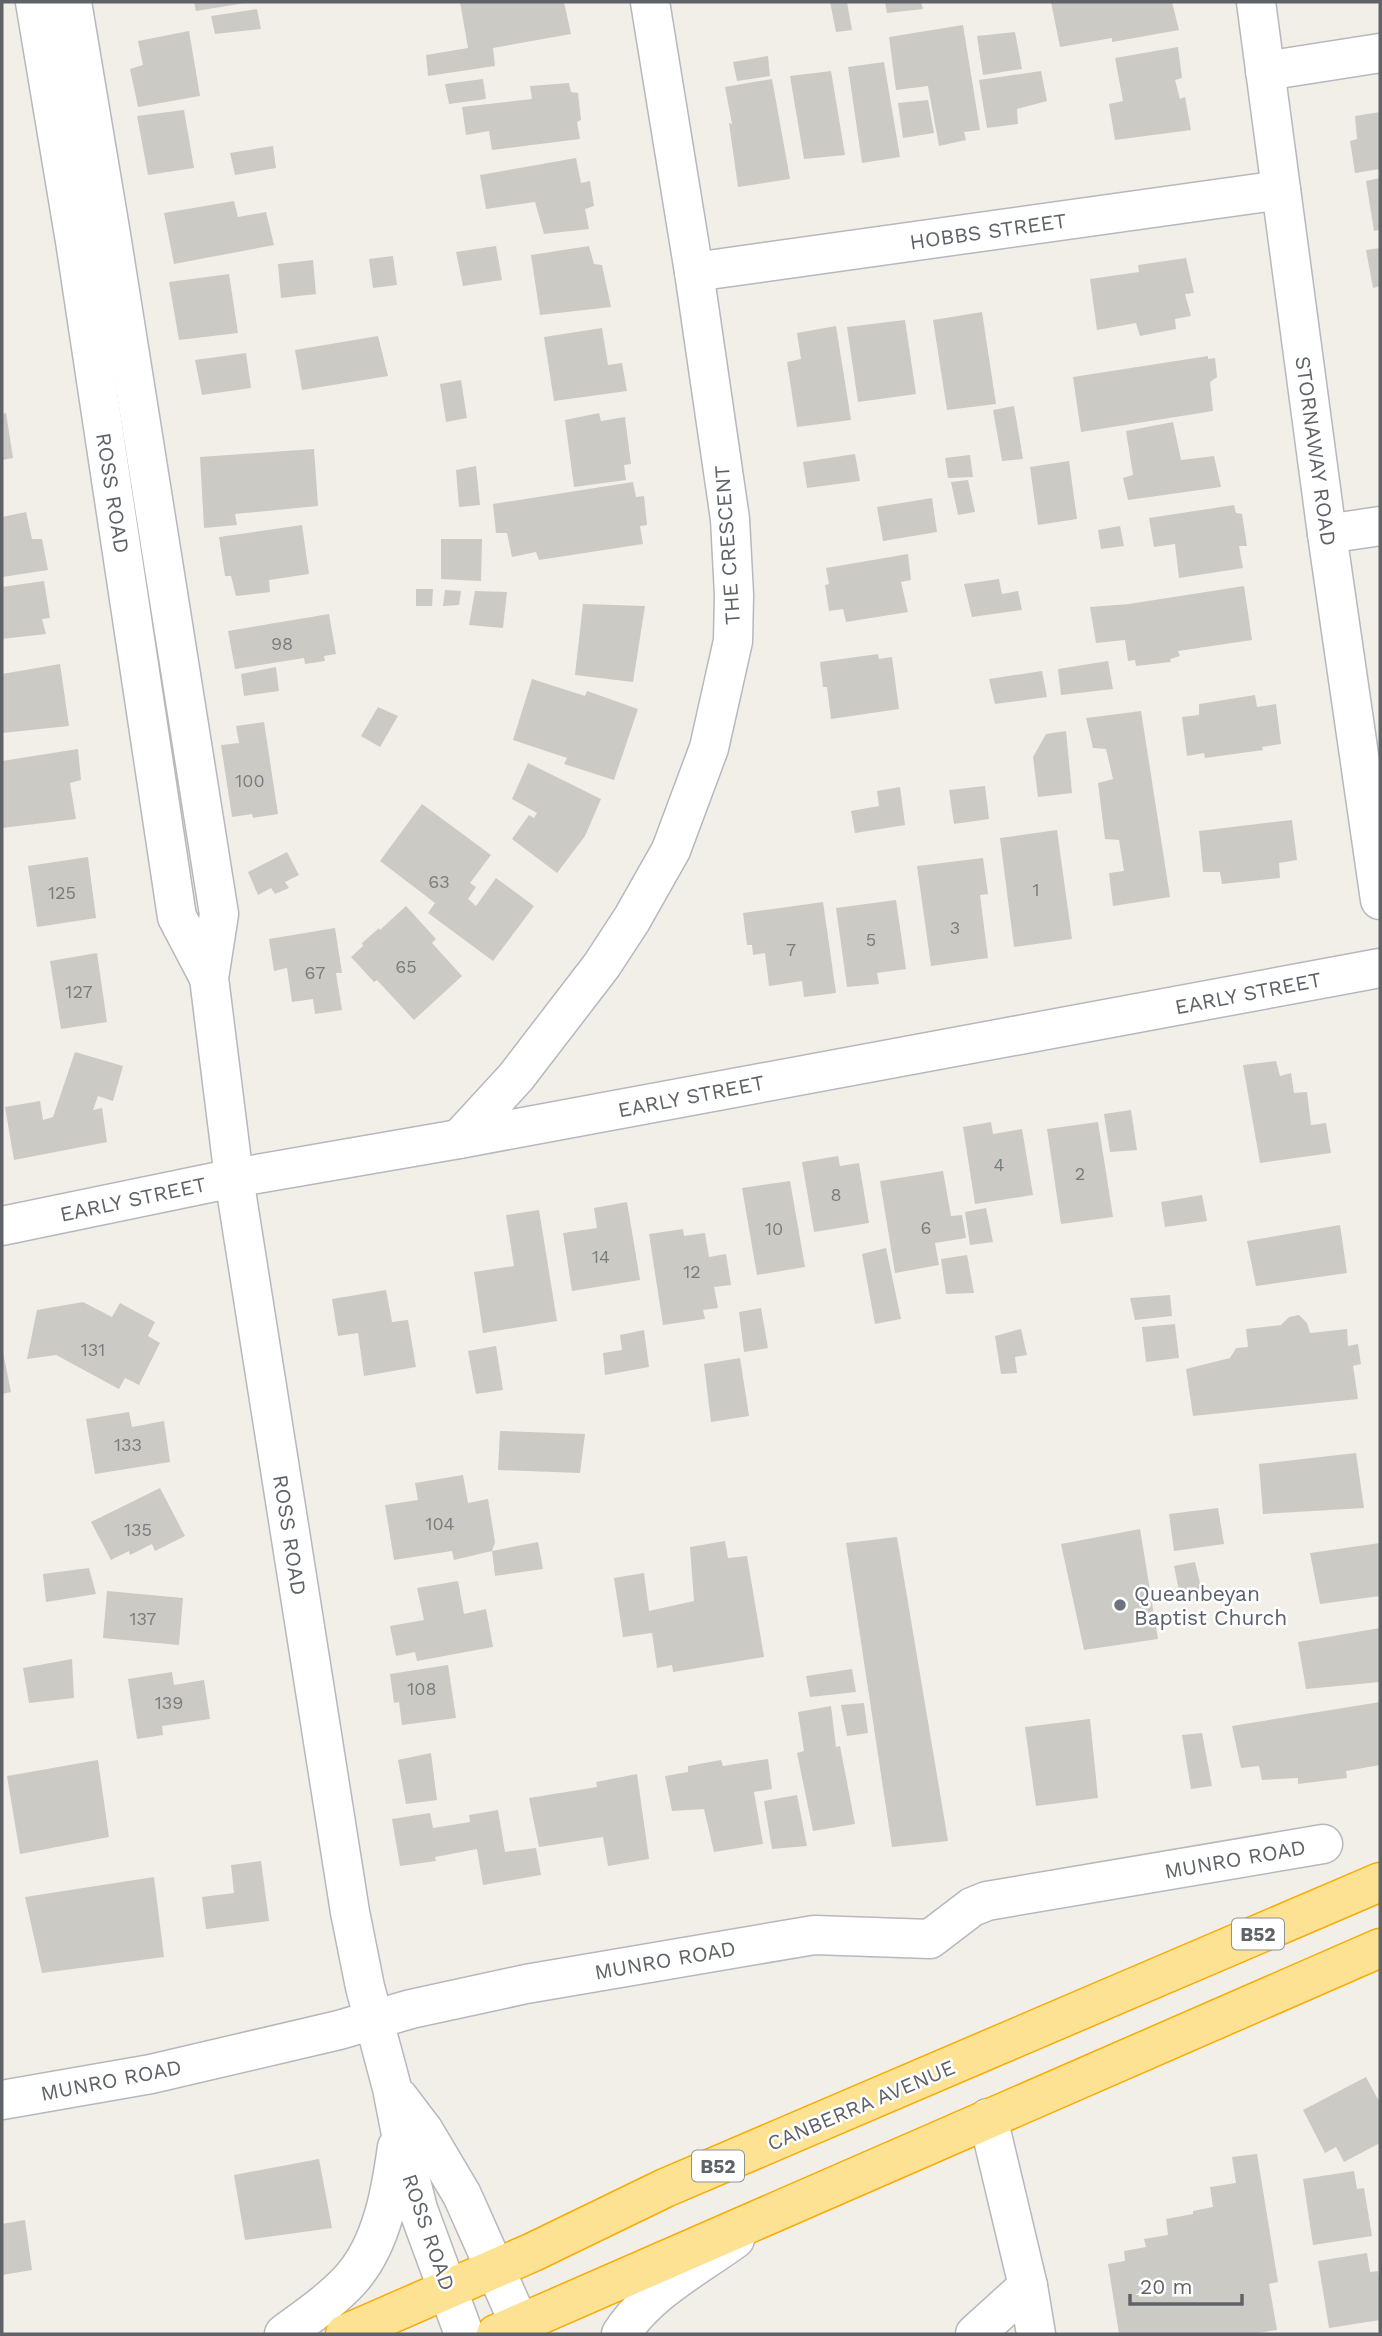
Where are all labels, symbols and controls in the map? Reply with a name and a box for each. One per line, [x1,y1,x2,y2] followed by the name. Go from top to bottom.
[908,208,1068,254] street label: HOBBS STREET
[1290,355,1342,547] street label: STORNAWAY ROAD
[91,431,135,555] street label: ROSS ROAD
[709,464,745,626] street label: THE CRESCENT
[271,633,293,654] house number: 98
[235,770,265,791] house number: 100
[428,871,450,892] house number: 63
[1032,879,1040,900] house number: 1
[48,882,76,903] house number: 125
[950,917,960,938] house number: 3
[866,929,876,950] house number: 5
[786,939,796,960] house number: 7
[395,956,417,977] house number: 65
[305,962,325,983] house number: 67
[1173,966,1324,1019] street label: EARLY STREET
[65,981,93,1002] house number: 127
[616,1069,767,1122] street label: EARLY STREET
[994,1154,1005,1175] house number: 4
[1075,1163,1085,1184] house number: 2
[58,1171,209,1227] street label: EARLY STREET
[830,1184,842,1205] house number: 8
[921,1217,931,1238] house number: 6
[765,1218,783,1239] house number: 10
[592,1246,610,1267] house number: 14
[683,1261,701,1282] house number: 12
[81,1339,105,1360] house number: 131
[114,1434,142,1455] house number: 133
[268,1473,312,1597] street label: ROSS ROAD
[425,1513,455,1534] house number: 104
[124,1519,152,1540] house number: 135
[1134,1581,1287,1630] place label: Queanbeyan Baptist Church
[1112,1597,1128,1613] marker: Queanbeyan Baptist Church
[130,1608,156,1629] house number: 137
[407,1678,437,1699] house number: 108
[155,1692,183,1713] house number: 139
[1162,1834,1308,1884] street label: MUNRO ROAD
[1232,1918,1284,1950] road number: B52
[592,1935,738,1985] street label: MUNRO ROAD
[38,2054,184,2106] street label: MUNRO ROAD
[763,2054,959,2156] street label: CANBERRA AVENUE
[692,2150,744,2182] road number: B52
[397,2170,461,2294] street label: ROSS ROAD
[1130,2262,1242,2306] scale bar
[1140,2274,1192,2299] text: 20 m

